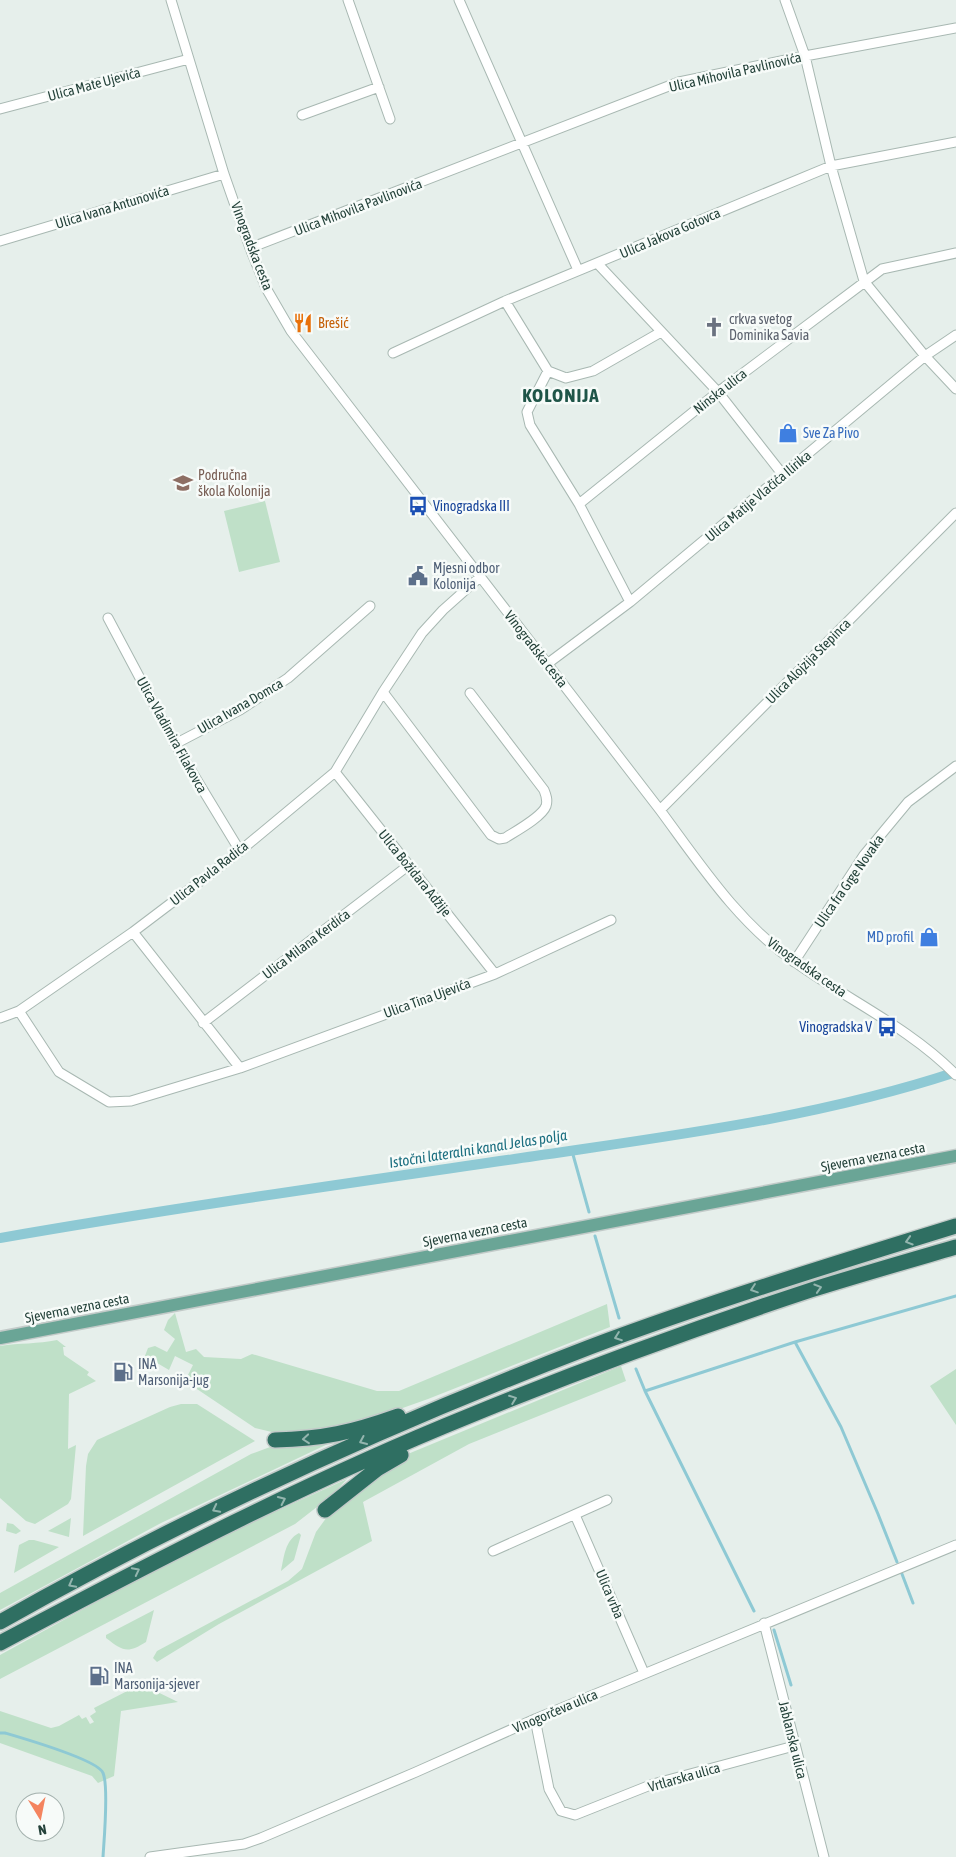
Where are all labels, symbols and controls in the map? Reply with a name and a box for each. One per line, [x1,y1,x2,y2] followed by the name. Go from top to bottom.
[667,49,803,95] street label: Ulica Mihovila Pavlinovića
[46,64,142,104] street label: Ulica Mate Ujevića
[292,175,424,239] street label: Ulica Mihovila Pavlinovića
[53,182,171,232] street label: Ulica Ivana Antunovića
[228,200,276,292] street label: Vinogradska cesta
[617,205,723,261] street label: Ulica Jakova Gotovca
[729,311,809,343] place label: crkva svetog Dominika Savia
[292,312,314,334] restaurant icon: Brešić
[318,315,349,331] place label: Brešić
[703,316,725,338] church icon: crkva svetog Dominika Savia
[690,365,750,417] street label: Ninska ulica
[522,384,600,406] district label: KOLONIJA
[777,422,799,444] shop icon: Sve Za Pivo
[803,425,859,441] place label: Sve Za Pivo
[702,447,814,545] street label: Ulica Matije Vlačića Ilirika
[198,467,271,499] place label: Područna škola Kolonija
[172,472,194,494] school or university icon: Područna škola Kolonija
[407,495,429,517] bus stop icon: Vinogradska III
[433,498,510,514] place label: Vinogradska III
[433,560,500,592] place label: Mjesni odbor Kolonija
[407,565,429,587] public building icon: Mjesni odbor Kolonija
[501,607,571,691] street label: Vinogradska cesta
[762,615,854,707] street label: Ulica Alojzija Stepinca
[133,674,211,796] street label: Ulica Vladimira Filakovca
[194,675,286,737] street label: Ulica Ivana Domca
[375,826,455,920] street label: Ulica Božidara Adžije
[811,832,887,930] street label: Ulica fra Grge Novaka
[167,837,251,909] street label: Ulica Pavla Radića
[259,906,353,982] street label: Ulica Milana Kerdića
[918,926,940,948] shop icon: MD profil
[867,929,914,945] place label: MD profil
[764,934,850,1000] street label: Vinogradska cesta
[381,975,473,1021] street label: Ulica Tina Ujevića
[876,1016,898,1038] bus stop icon: Vinogradska V
[799,1019,872,1035] place label: Vinogradska V
[388,1126,568,1171] water label: Istočni lateralni kanal Jelas polja
[819,1139,927,1175] street label: Sjeverna vezna cesta
[421,1214,529,1250] street label: Sjeverna vezna cesta
[906,1235,914,1245] one-way arrow
[751,1284,759,1294] one-way arrow
[814,1284,822,1294] one-way arrow
[23,1290,131,1326] street label: Sjeverna vezna cesta
[614,1331,623,1341] one-way arrow
[138,1356,209,1388] place label: INA Marsonija-jug
[112,1361,134,1383] fuel station icon: INA Marsonija-jug
[508,1394,517,1405] one-way arrow
[302,1433,310,1444] one-way arrow
[359,1434,368,1445] one-way arrow
[277,1495,286,1506] one-way arrow
[212,1503,221,1513] one-way arrow
[131,1567,140,1577] one-way arrow
[593,1567,627,1621] street label: Ulica vrba
[68,1577,77,1587] one-way arrow
[114,1660,200,1692] place label: INA Marsonija-sjever
[88,1665,110,1687] fuel station icon: INA Marsonija-sjever
[510,1686,600,1736] street label: Vinogorčeva ulica
[776,1699,810,1781] street label: Jablanska ulica
[646,1759,722,1795] street label: Vrtlarska ulica
[15,1792,65,1842] north arrow
[37,1821,48,1838] text: N

